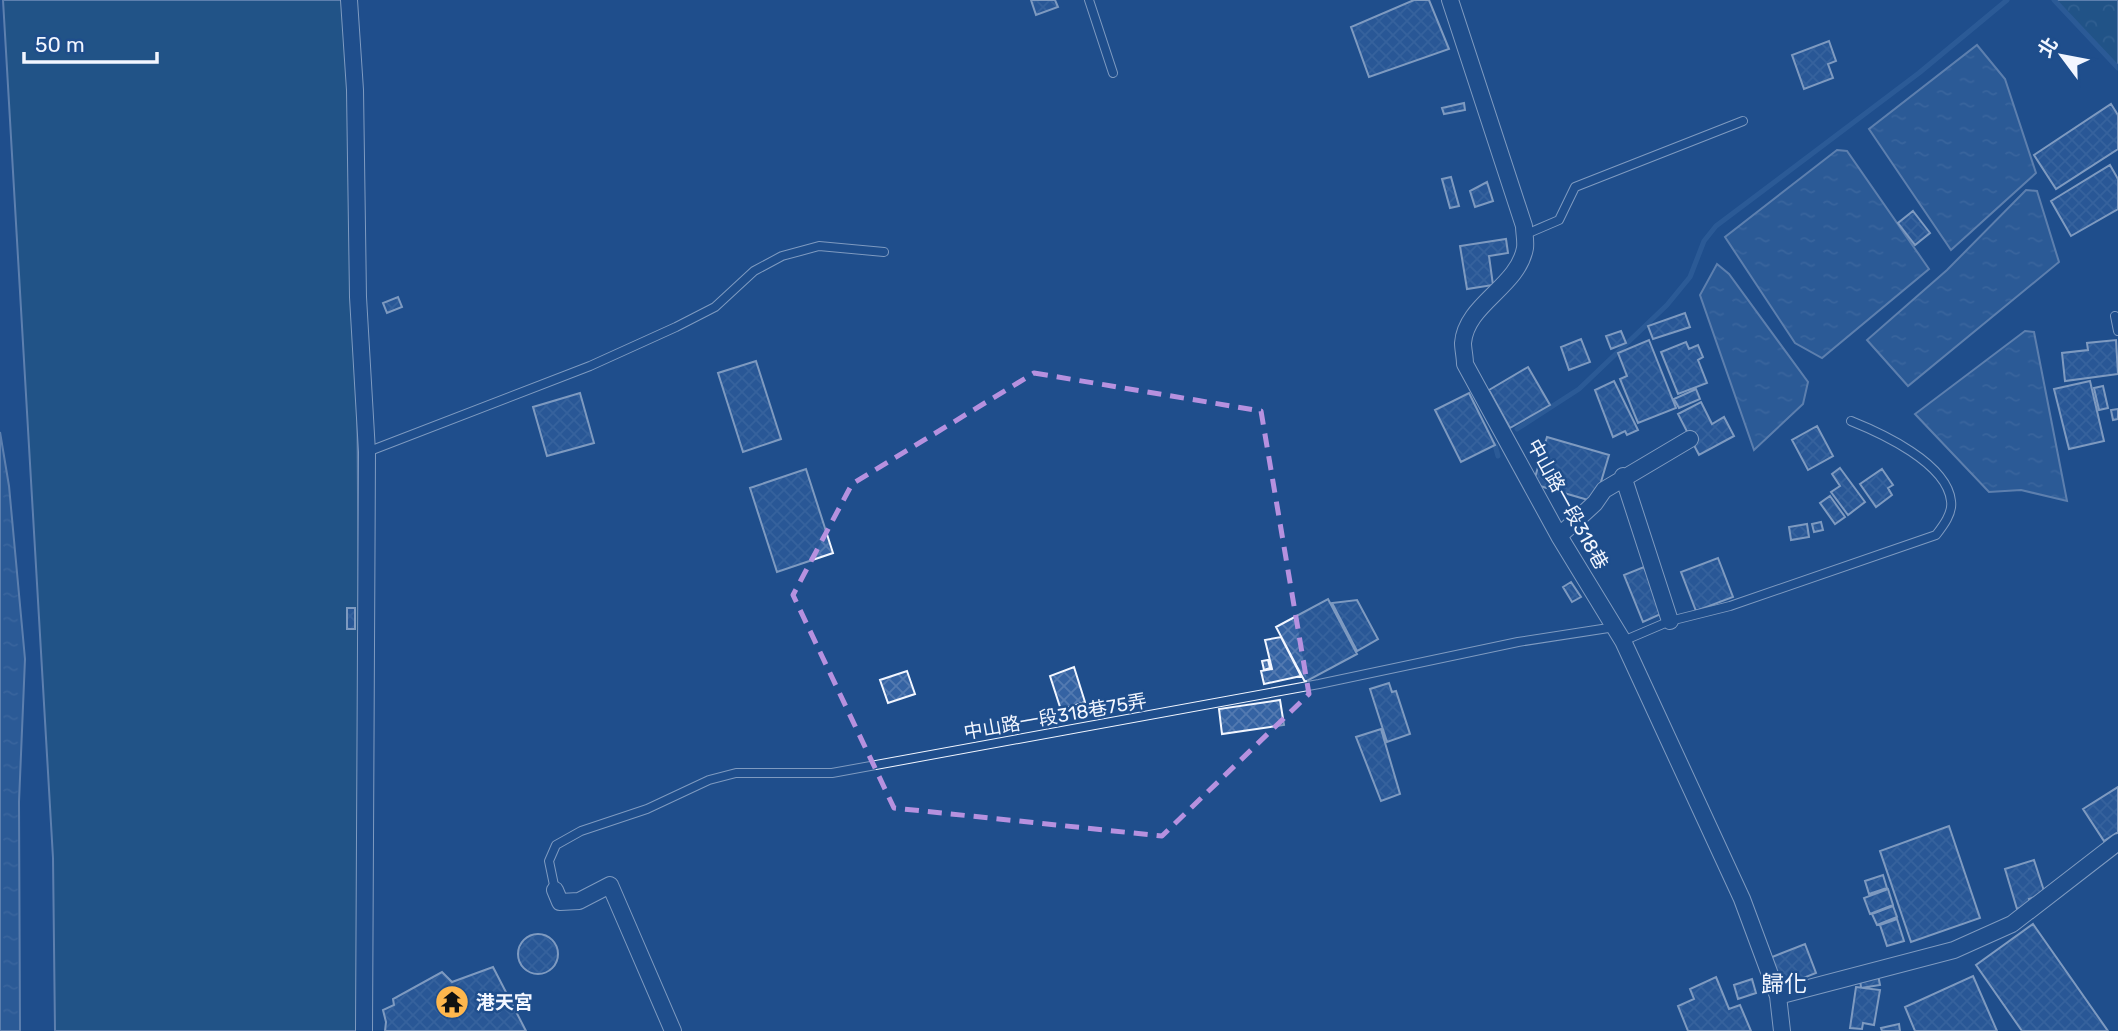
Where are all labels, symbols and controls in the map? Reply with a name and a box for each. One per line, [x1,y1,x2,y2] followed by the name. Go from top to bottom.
[24,21,158,65] scale bar
[2027,21,2097,91] north arrow
[35,32,85,57] text: 50 m
[2033,33,2063,61] text: 北
[1522,435,1613,573] street label: 中山路一段318巷
[962,689,1148,744] street label: 中山路一段318巷75弄
[1761,970,1807,998] district label: 歸化
[433,983,471,1021] temple icon: 港天宮
[476,991,533,1014] place label: 港天宮

